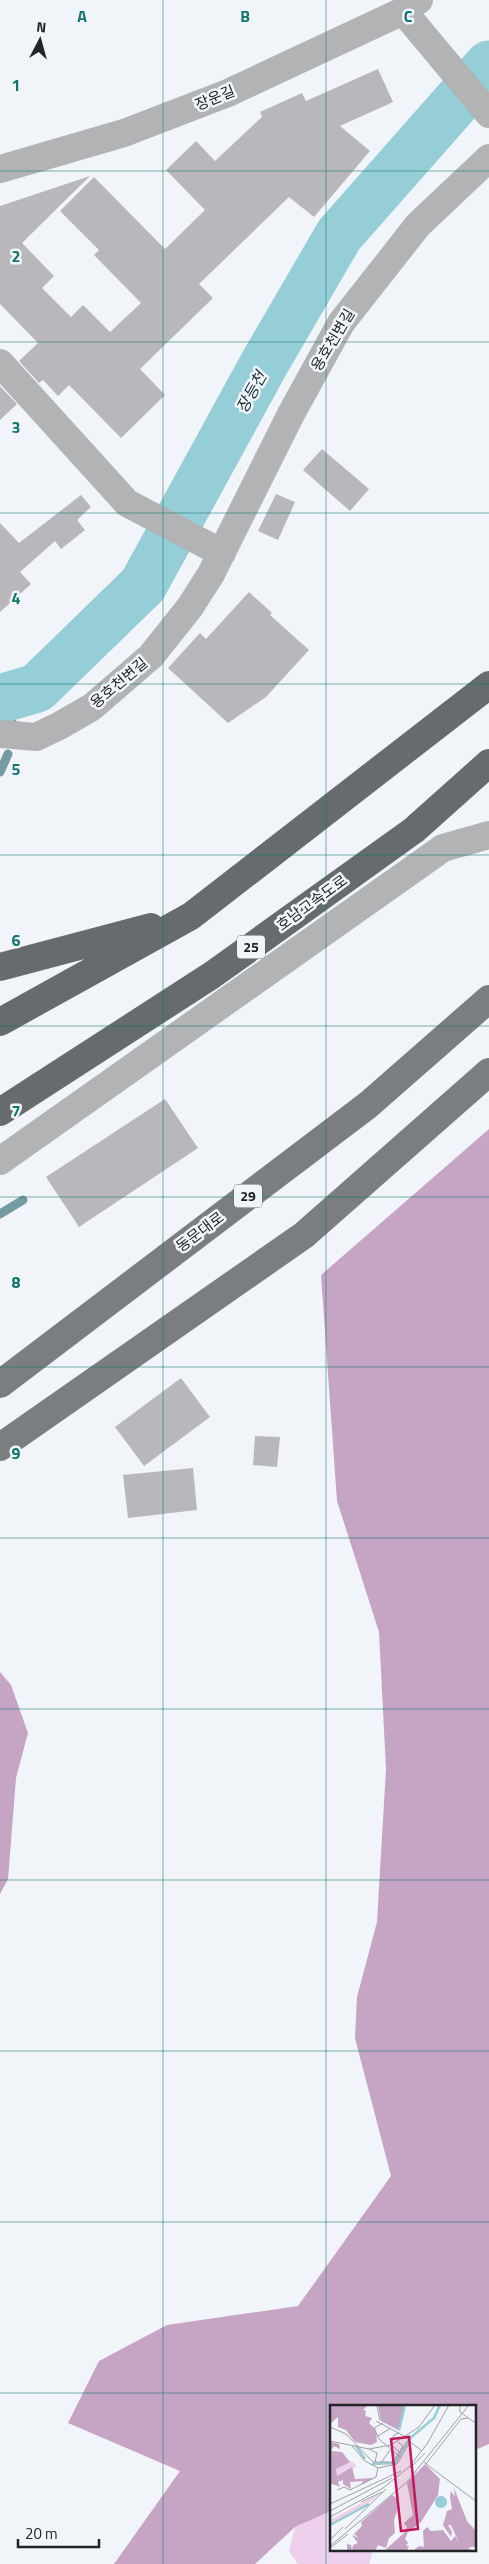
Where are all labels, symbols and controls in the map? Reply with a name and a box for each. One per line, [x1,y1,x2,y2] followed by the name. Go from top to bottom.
[77,4,87,28] text: A
[240,4,250,28] text: B
[404,4,413,28] text: C
[15,15,65,65] north arrow
[35,16,47,38] text: N
[12,73,20,97] text: 1
[191,79,238,116] street label: 장운길
[12,244,20,268] text: 2
[305,304,360,375] street label: 용호천변길
[230,365,273,417] water label: 장등천
[12,415,20,439] text: 3
[12,586,21,610] text: 4
[85,652,153,714] street label: 용호천변길
[12,757,21,781] text: 5
[271,869,352,936] street label: 호남고속도로
[12,928,21,952] text: 6
[237,936,265,959] road number: 25
[12,1099,20,1123] text: 7
[234,1184,262,1208] road number: 29
[171,1206,229,1257] street label: 동문대로
[12,1270,21,1294] text: 8
[12,1441,21,1465] text: 9
[330,2405,476,2552] inset map
[18,2516,99,2548] scale bar
[25,2522,58,2545] text: 20 m

